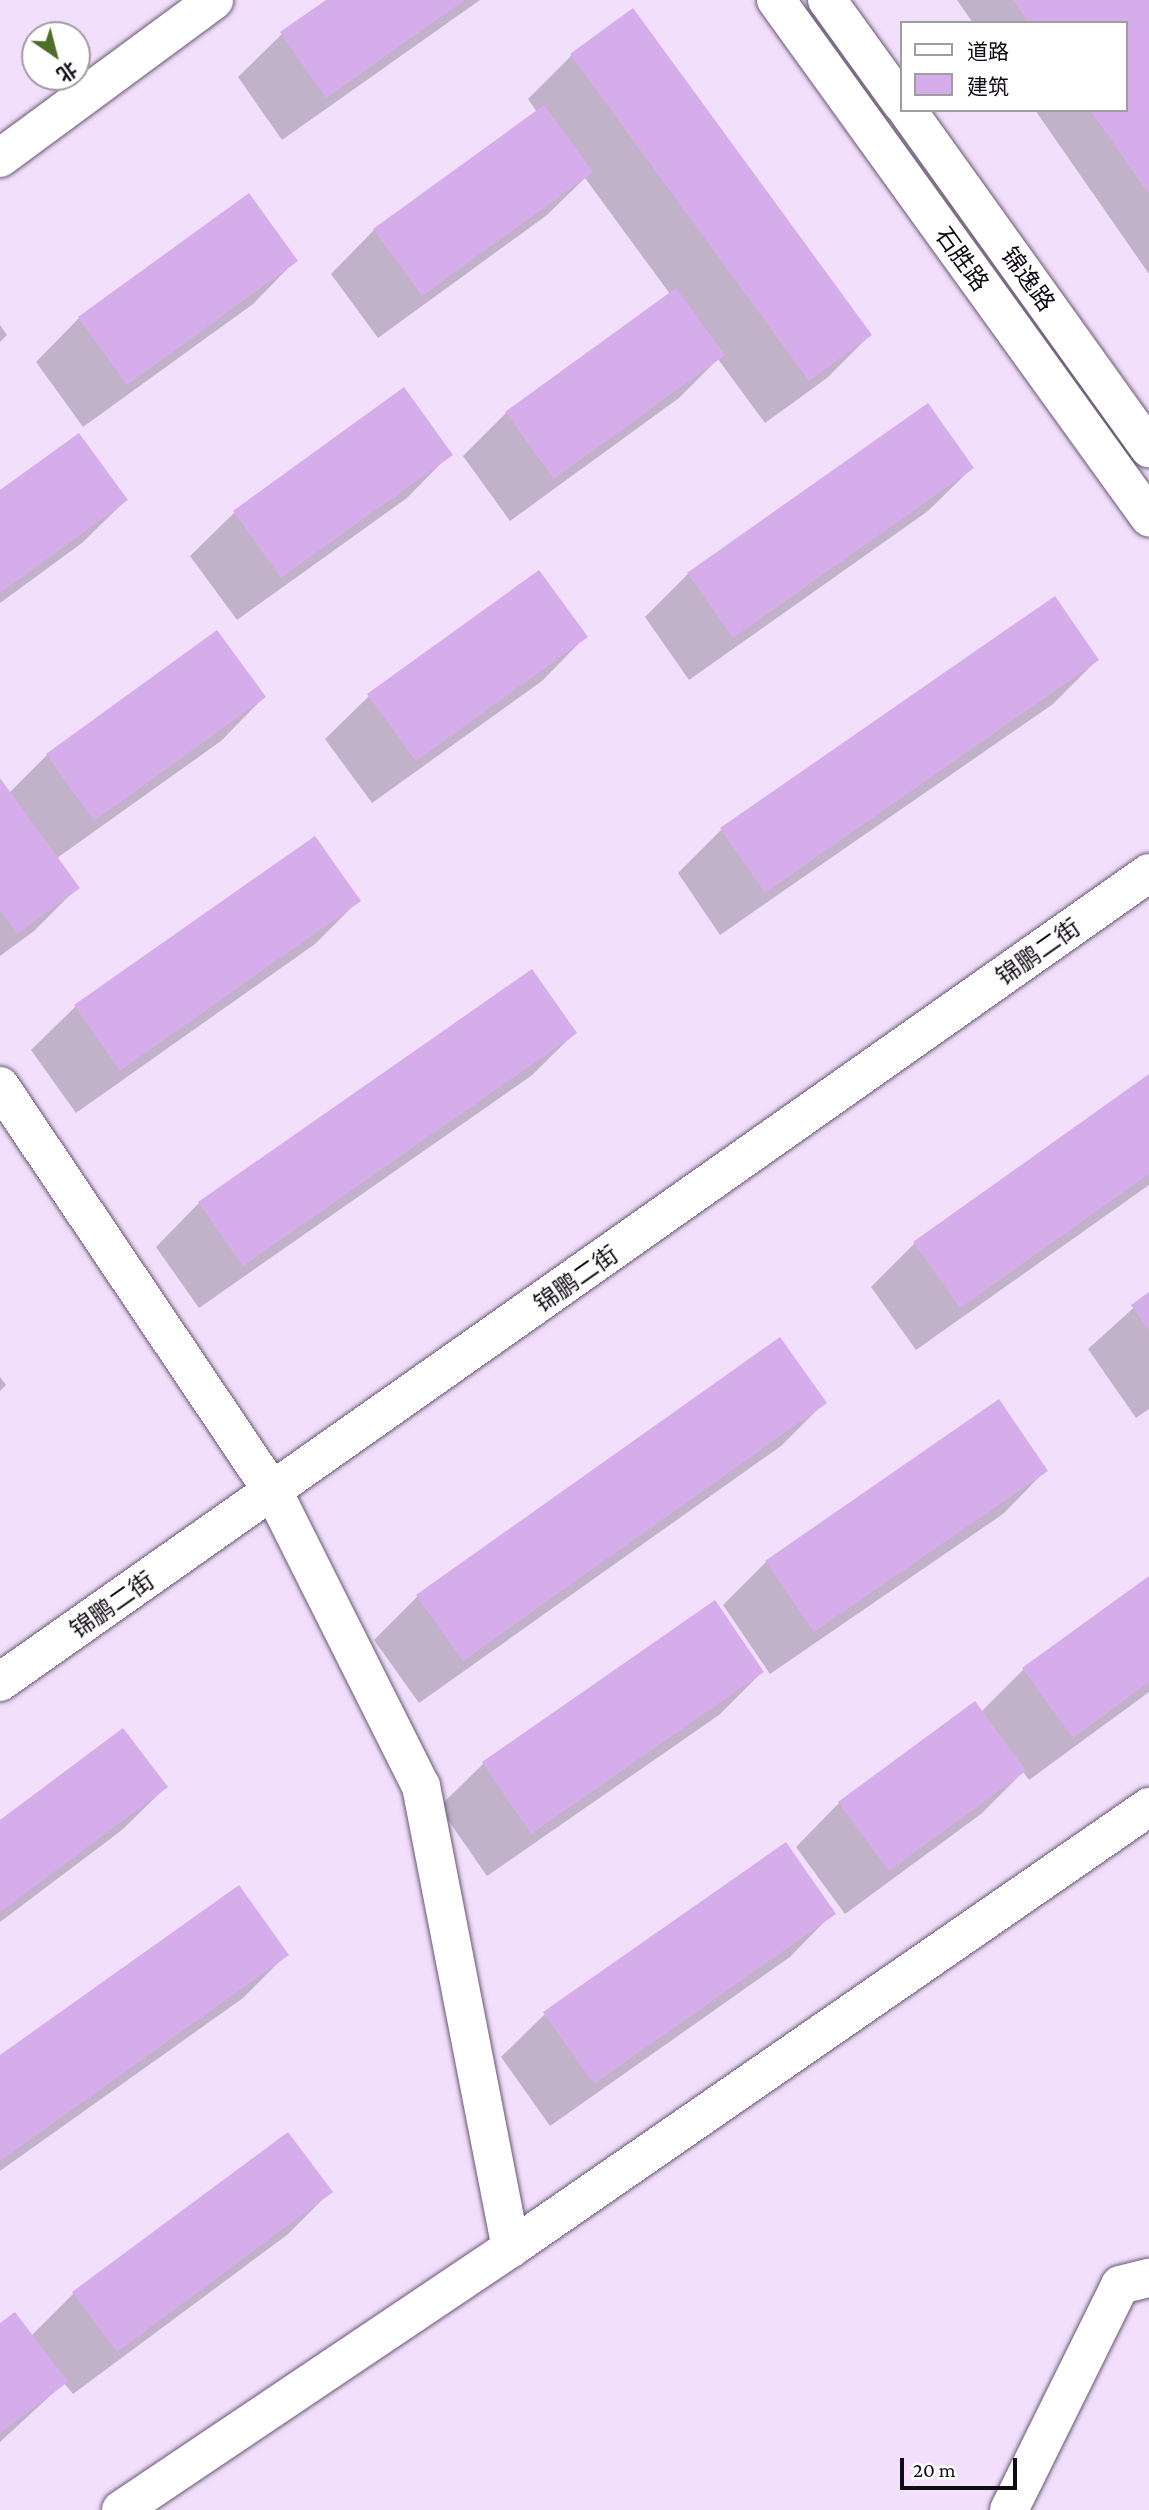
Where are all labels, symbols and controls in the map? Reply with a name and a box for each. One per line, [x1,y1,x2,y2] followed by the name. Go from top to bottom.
[21,21,91,91] north arrow
[900,21,1128,112] legend
[967,40,1009,64] text: 道路
[53,58,81,86] text: 北
[967,75,1009,99] text: 建筑
[929,221,995,297] street label: 石胜路
[995,241,1061,317] street label: 锦逸路
[990,913,1086,991] street label: 锦鹏二街
[528,1240,624,1318] street label: 锦鹏二街
[64,1566,160,1644] street label: 锦鹏二街
[904,2444,1021,2488] scale bar
[913,2458,956,2482] text: 20 m

